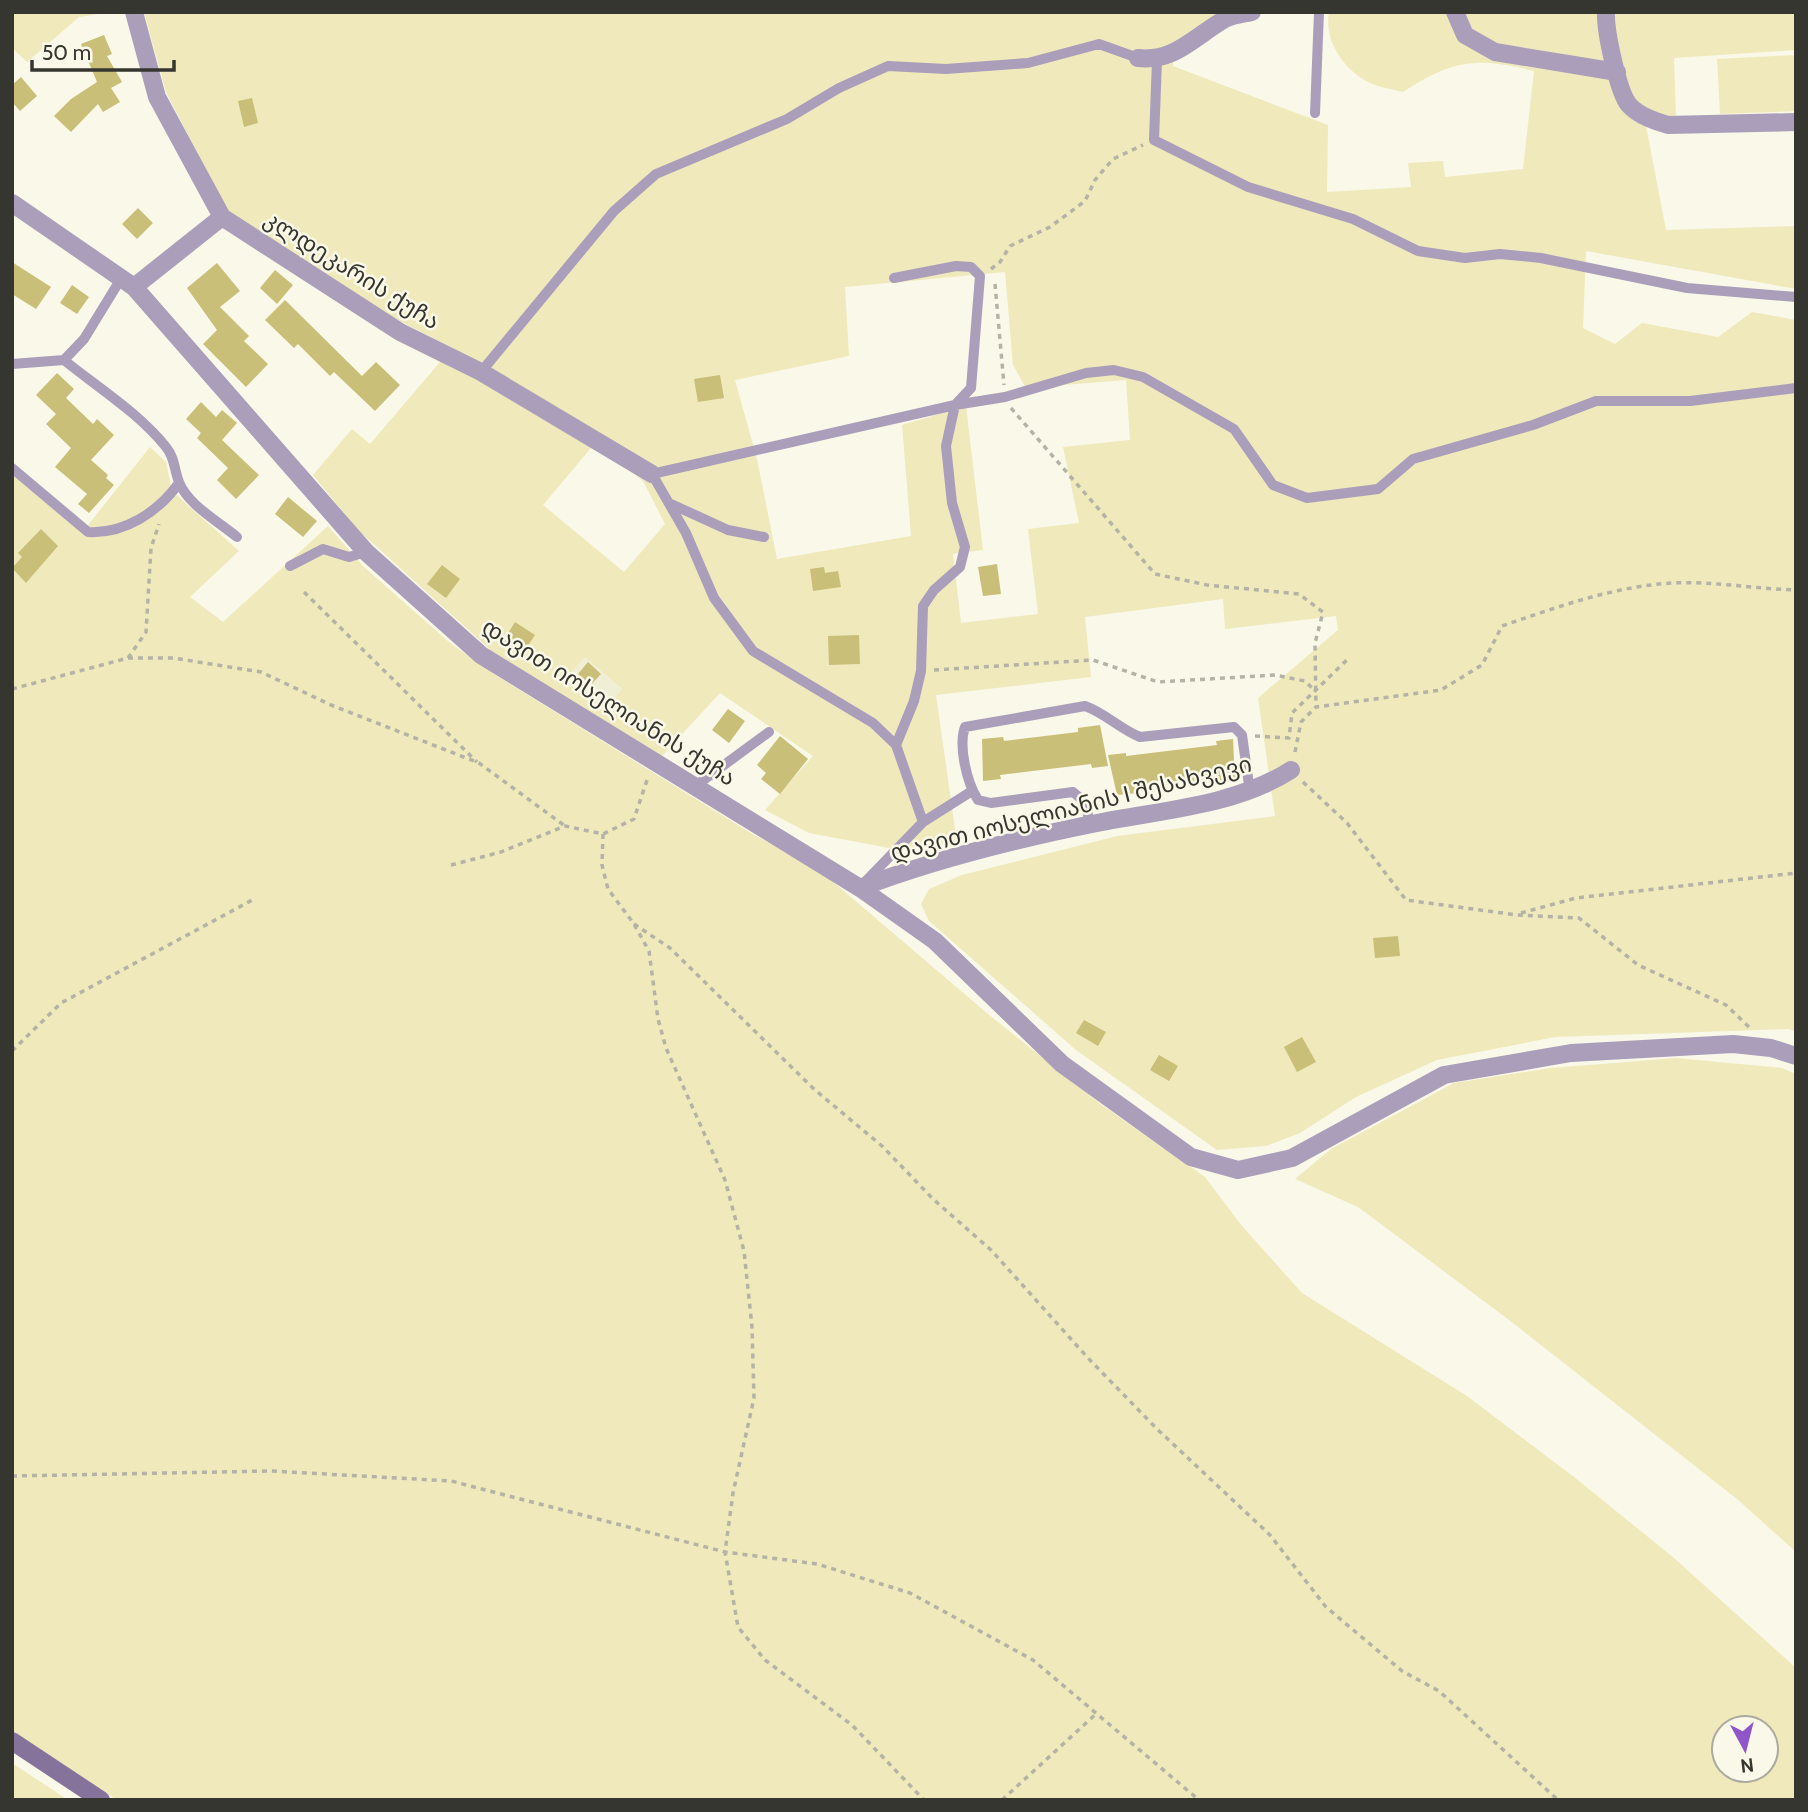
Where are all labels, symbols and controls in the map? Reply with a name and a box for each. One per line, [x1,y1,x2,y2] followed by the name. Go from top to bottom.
[32,28,173,72] scale bar
[42,40,91,65] text: 50 m
[259,205,445,335] street label: კლდეკარის ქუჩა
[477,612,741,792] street label: დავით იოსელიანის ქუჩა
[888,750,1254,866] street label: დავით იოსელიანის I შესახვევი
[1710,1714,1780,1784] north arrow
[1739,1753,1755,1778] text: N

